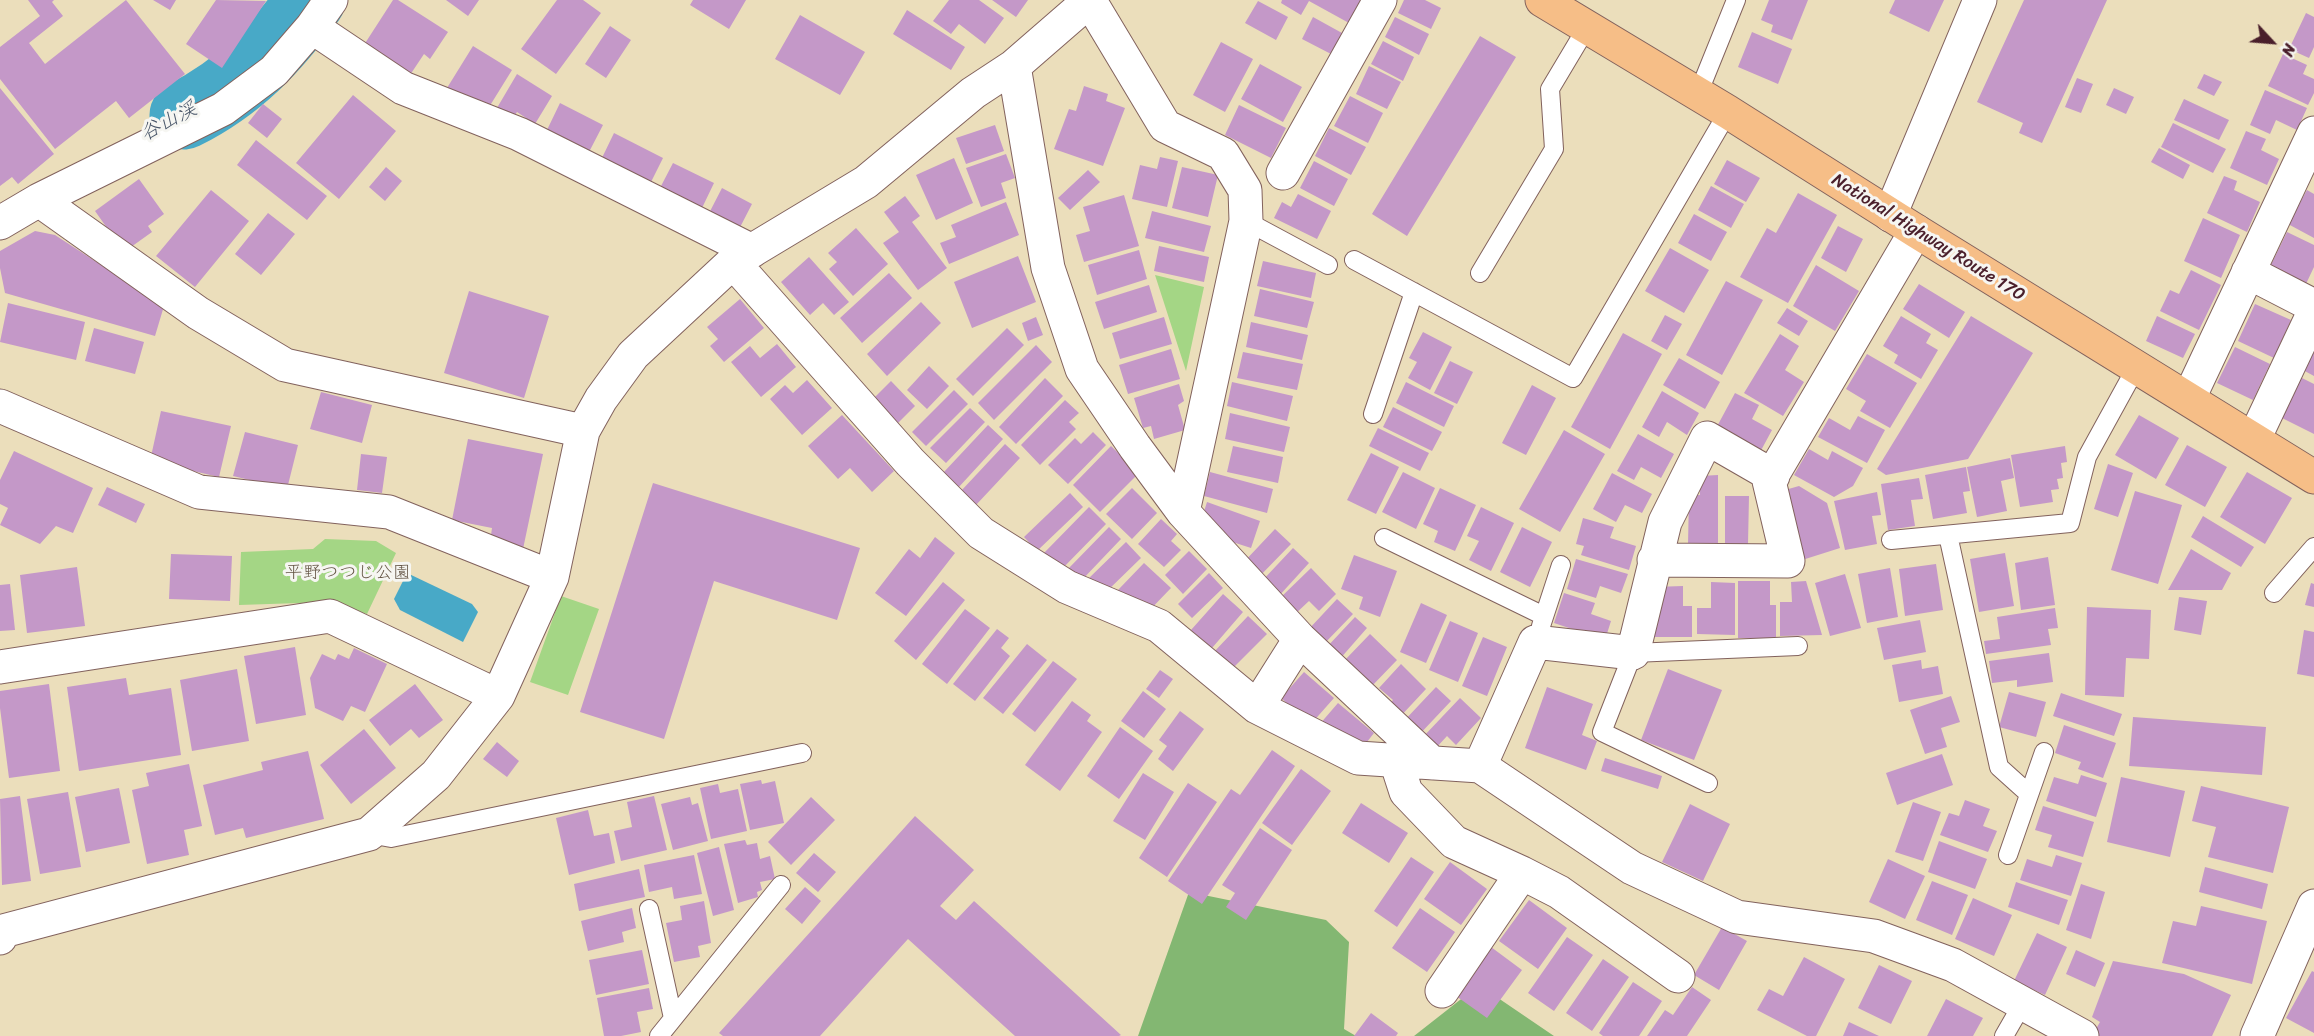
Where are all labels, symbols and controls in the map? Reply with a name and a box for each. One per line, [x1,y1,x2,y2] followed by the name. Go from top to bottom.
[2242,12,2302,72] north arrow
[2273,39,2304,61] text: N
[137,97,201,147] water label: 谷山渓
[1827,170,2029,306] street label: National Highway Route 170
[285,562,411,584] park label: 平野つつじ公園

